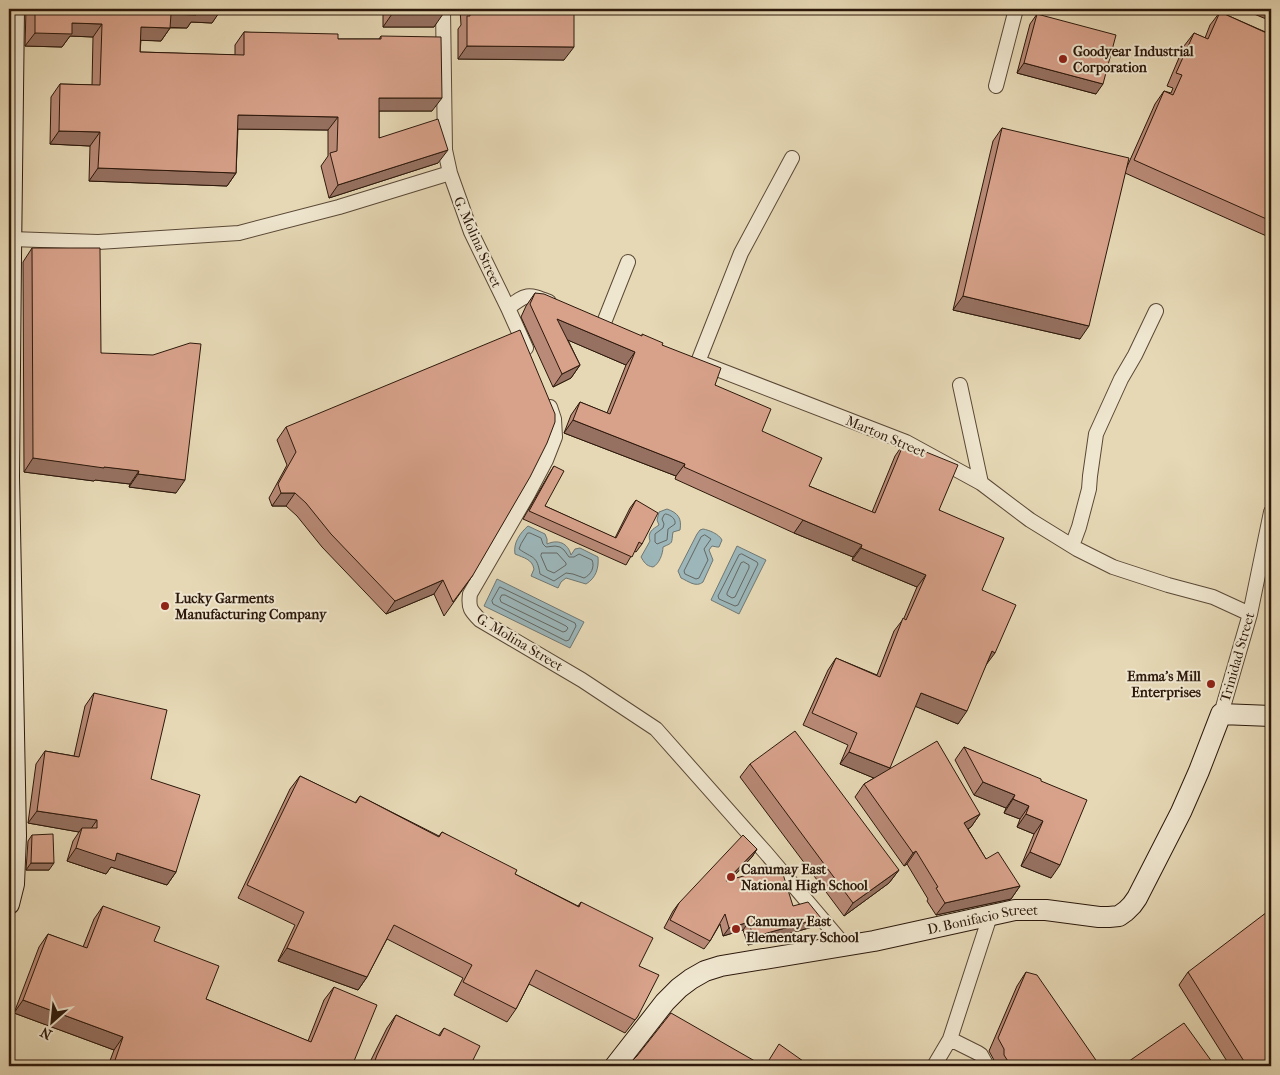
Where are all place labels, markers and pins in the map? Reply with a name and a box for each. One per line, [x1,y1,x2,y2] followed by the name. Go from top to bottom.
[1073,43,1194,76] place label: Goodyear Industrial Corporation
[1057,53,1069,65] marker: Goodyear Industrial Corporation
[174,590,328,623] place label: Lucky Garments Manufacturing Company
[159,600,171,612] marker: Lucky Garments Manufacturing Company
[1127,668,1202,701] place label: Emma's Mill Enterprises
[1205,678,1217,690] marker: Emma's Mill Enterprises
[741,861,868,894] place label: Canumay East National High School
[725,871,737,883] marker: Canumay East National High School
[746,913,859,946] place label: Canumay East Elementary School
[730,923,742,935] marker: Canumay East Elementary School

